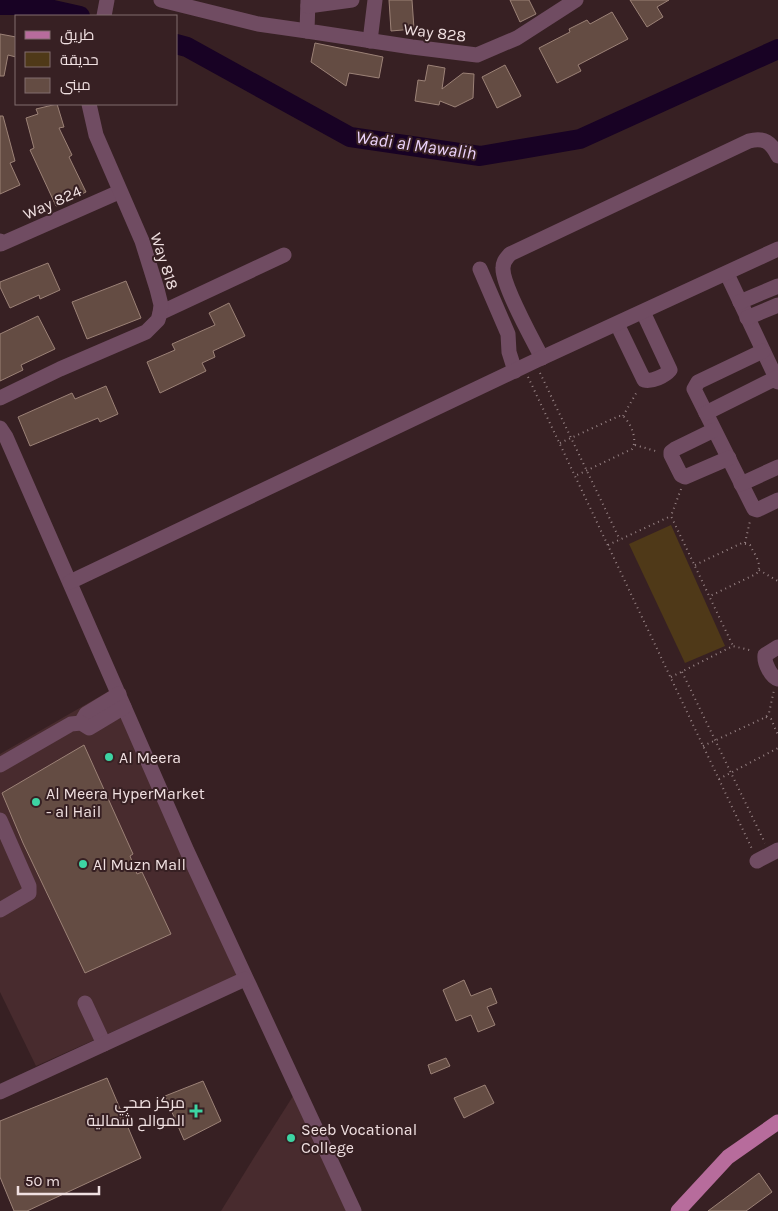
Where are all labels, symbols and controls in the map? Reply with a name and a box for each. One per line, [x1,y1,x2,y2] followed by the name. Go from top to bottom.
[15,15,178,105] legend
[403,19,467,46] street label: Way 828
[60,26,94,45] text: طريق
[60,51,99,69] text: حديقة
[60,76,91,95] text: مبنى
[354,126,478,164] water label: Wadi al Mawalih
[20,181,84,224] street label: Way 824
[146,230,183,292] street label: Way 818
[119,748,181,767] place label: Al Meera
[103,751,115,763] marker: Al Meera
[46,784,205,821] place label: Al Meera HyperMarket - al Hail
[30,796,42,808] marker: Al Meera HyperMarket - al Hail
[93,855,186,874] place label: Al Muzn Mall
[77,858,89,870] marker: Al Muzn Mall
[87,1093,185,1132] place label: مركز صحي الموالح شمالية
[189,1104,203,1118] marker: مركز صحي الموالح شمالية
[301,1120,417,1157] place label: Seeb Vocational College
[285,1132,297,1144] marker: Seeb Vocational College
[18,1164,99,1196] scale bar
[25,1172,60,1190] text: 50 m

